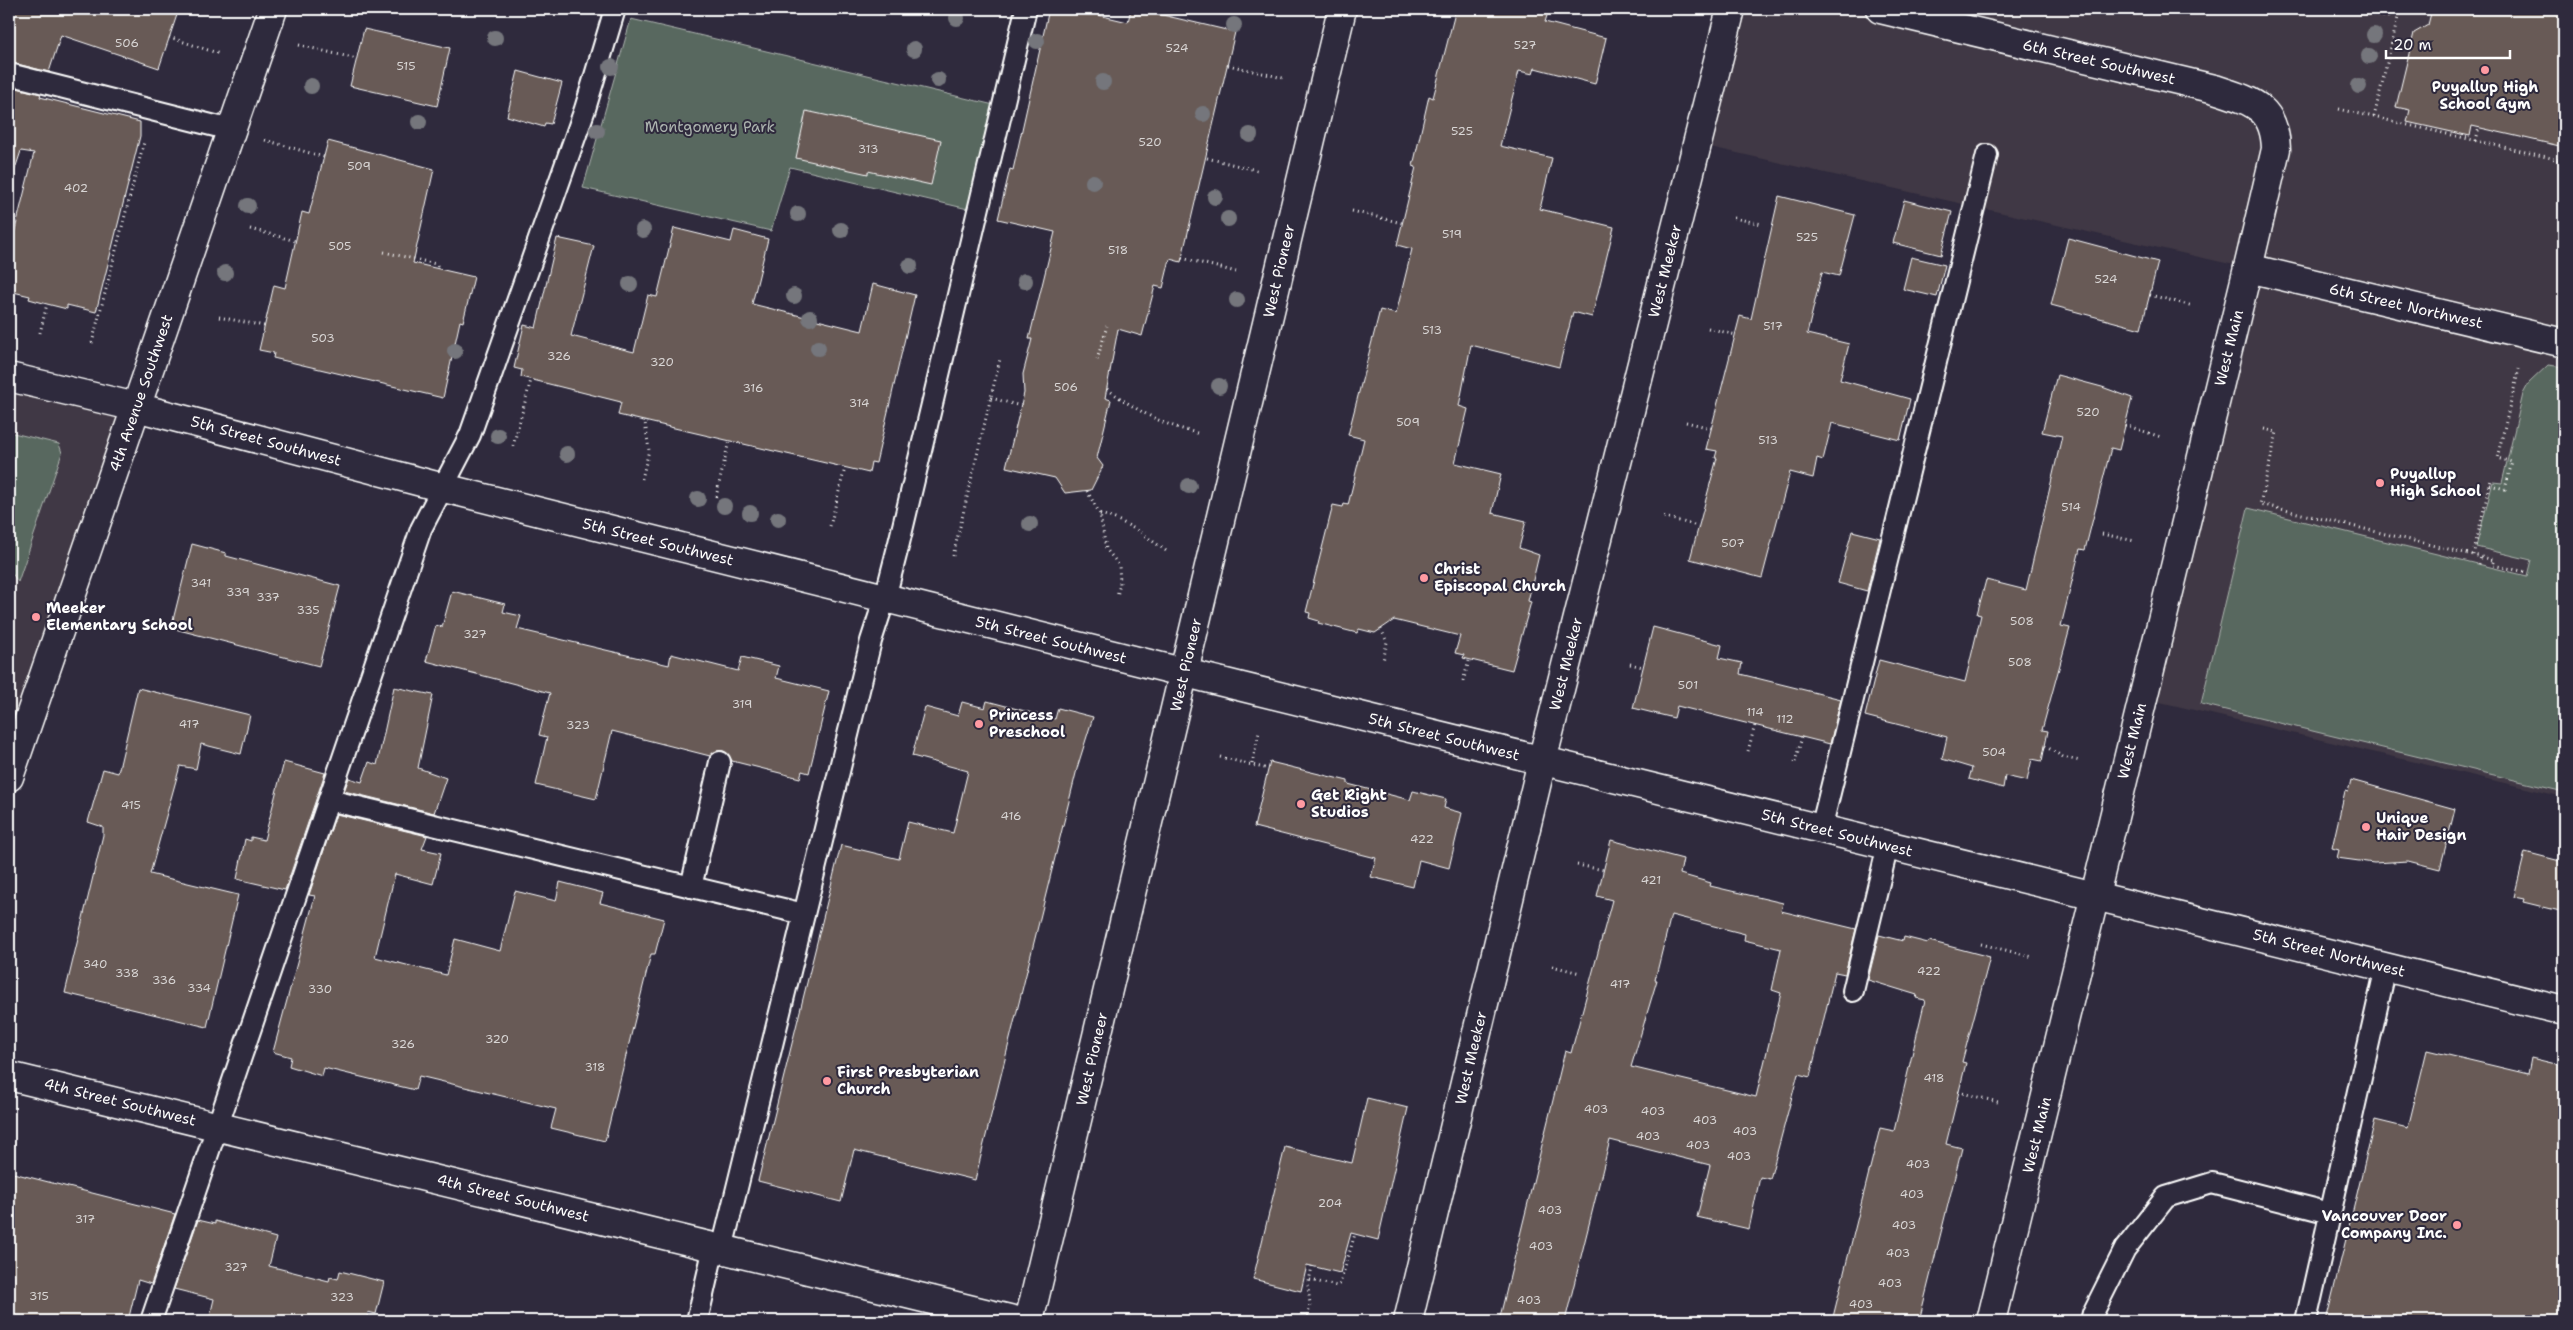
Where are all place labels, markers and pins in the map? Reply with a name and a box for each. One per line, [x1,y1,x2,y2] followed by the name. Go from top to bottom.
[2479,64,2491,76] marker: Puyallup High School Gym
[2432,77,2538,114] place label: Puyallup High School Gym
[2390,464,2481,501] place label: Puyallup High School
[2374,477,2386,489] marker: Puyallup High School
[1434,559,1566,596] place label: Christ Episcopal Church
[1418,572,1430,584] marker: Christ Episcopal Church
[46,598,193,635] place label: Meeker Elementary School
[30,611,42,623] marker: Meeker Elementary School
[989,705,1065,742] place label: Princess Preschool
[973,718,985,730] marker: Princess Preschool
[1311,785,1387,822] place label: Get Right Studios
[1295,798,1307,810] marker: Get Right Studios
[2376,808,2466,845] place label: Unique Hair Design
[2360,821,2372,833] marker: Unique Hair Design
[837,1062,979,1099] place label: First Presbyterian Church
[821,1075,833,1087] marker: First Presbyterian Church
[2322,1206,2447,1243] place label: Vancouver Door Company Inc.
[2451,1219,2463,1231] marker: Vancouver Door Company Inc.

